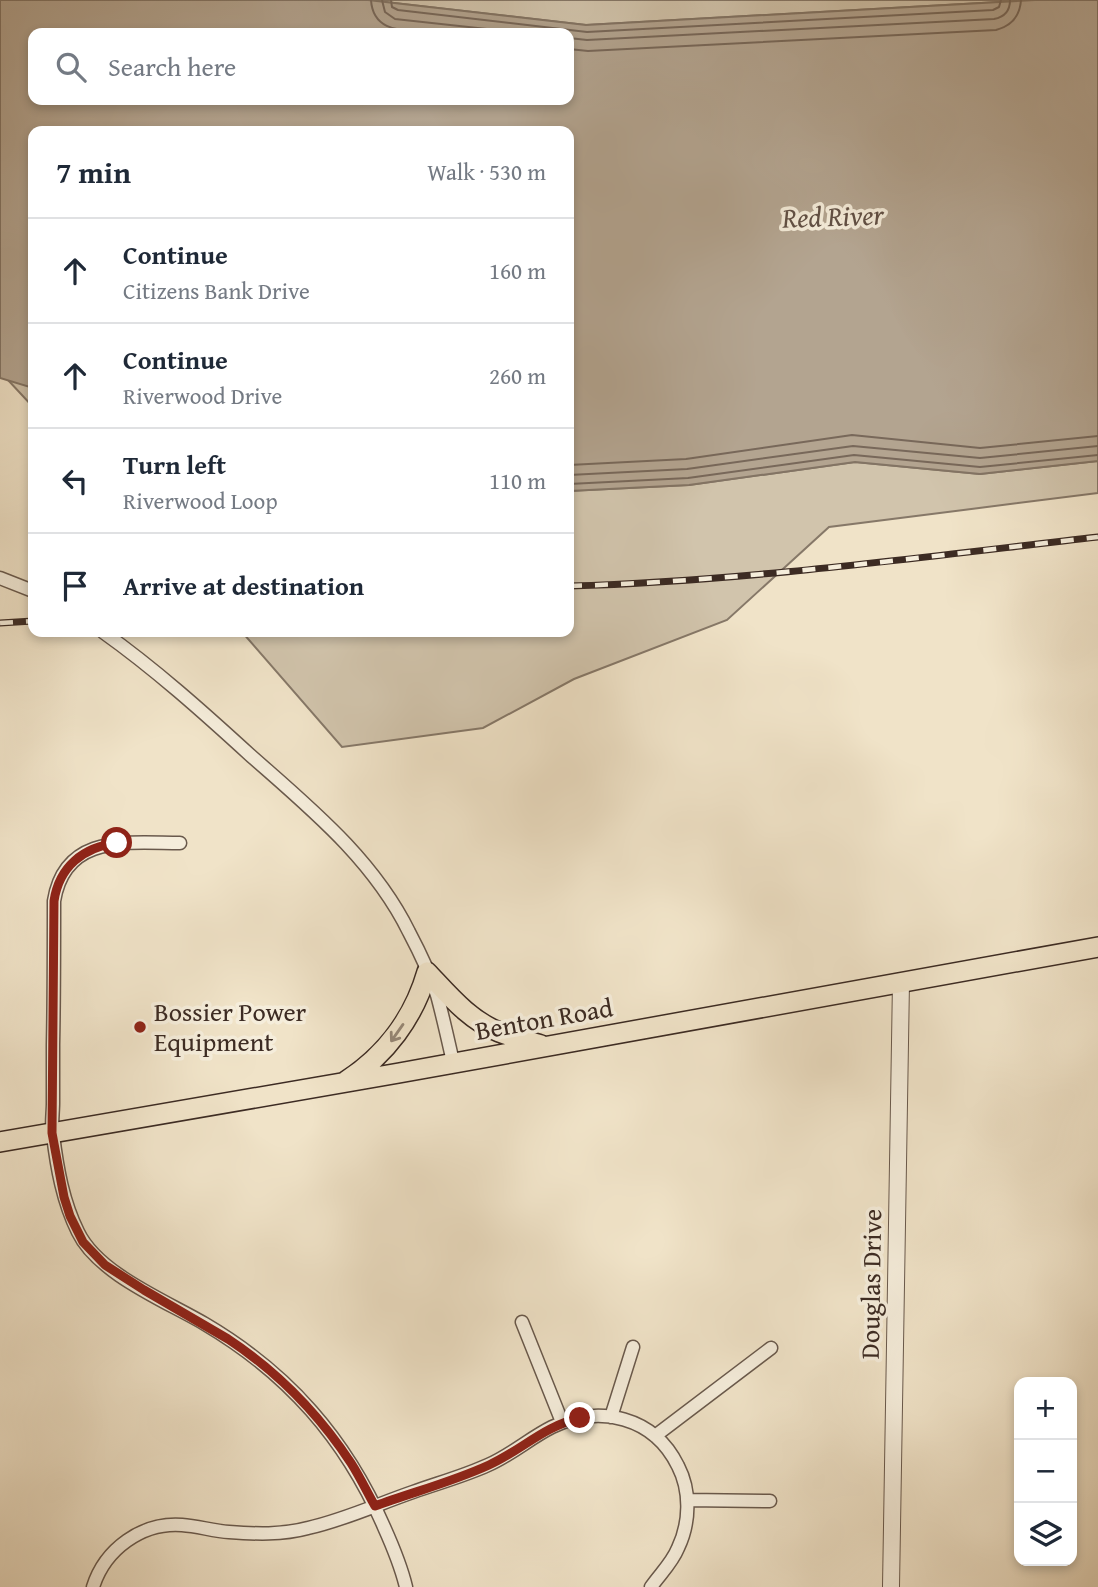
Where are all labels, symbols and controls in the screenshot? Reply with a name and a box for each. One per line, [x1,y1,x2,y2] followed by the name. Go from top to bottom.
[28,28,574,105] search box
[108,47,236,86] text: Search here
[52,48,90,86] icon: search
[56,150,131,194] text: 7 min
[427,155,546,188] text: Walk · 530 m
[780,193,886,238] water label: Red River
[123,235,228,274] text: Continue
[56,252,94,290] icon: ahead
[489,254,546,287] text: 160 m
[123,274,310,307] text: Citizens Bank Drive
[123,340,228,379] text: Continue
[56,357,94,395] icon: ahead
[489,359,546,392] text: 260 m
[123,379,282,412] text: Riverwood Drive
[123,445,226,484] text: Turn left
[56,462,94,500] icon: left
[489,464,546,497] text: 110 m
[123,484,278,517] text: Riverwood Loop
[123,566,364,605] text: Arrive at destination
[56,567,94,605] icon: arrive
[101,827,132,858] route start
[472,987,616,1050] street label: Benton Road
[154,992,307,1061] place label: Bossier Power Equipment
[132,1019,148,1035] marker: Bossier Power Equipment
[390,1023,404,1042] one-way arrow
[850,1209,891,1359] street label: Douglas Drive
[1014,1377,1077,1566] map controls
[1014,1377,1077,1440] button: +
[564,1402,595,1433] route end
[1014,1440,1077,1503] button: −
[1014,1503,1077,1566] button: layers

